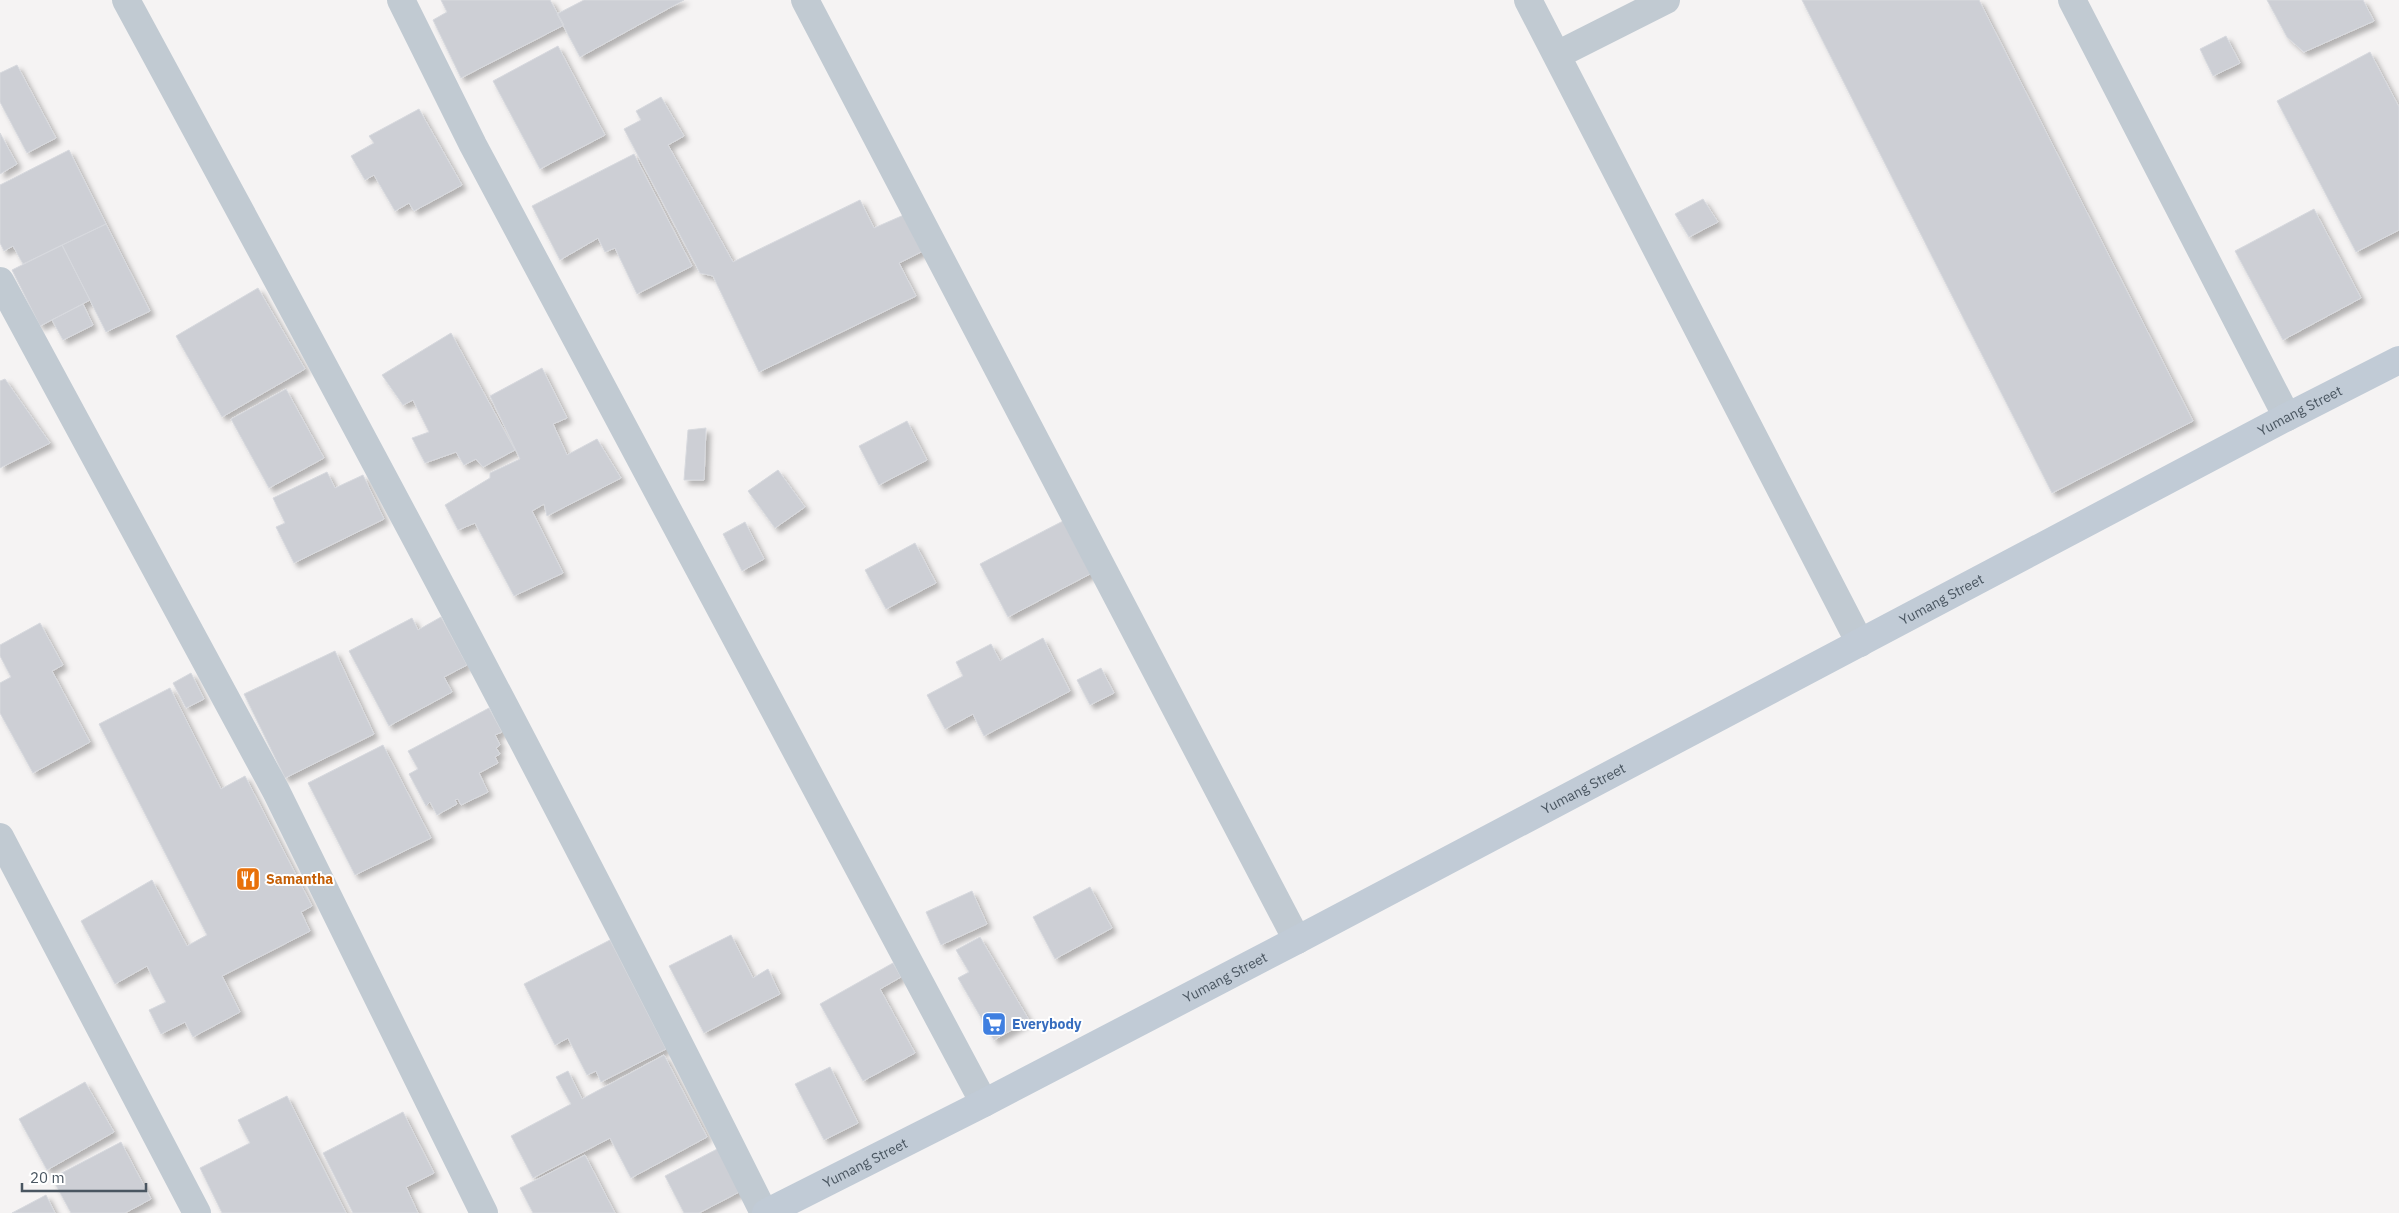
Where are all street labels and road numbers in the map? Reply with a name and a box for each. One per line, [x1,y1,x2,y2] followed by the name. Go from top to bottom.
[2254,381,2345,440] street label: Yumang Street
[1896,570,1987,629] street label: Yumang Street
[1538,759,1629,818] street label: Yumang Street
[1180,948,1270,1007] street label: Yumang Street
[820,1134,911,1192] street label: Yumang Street

